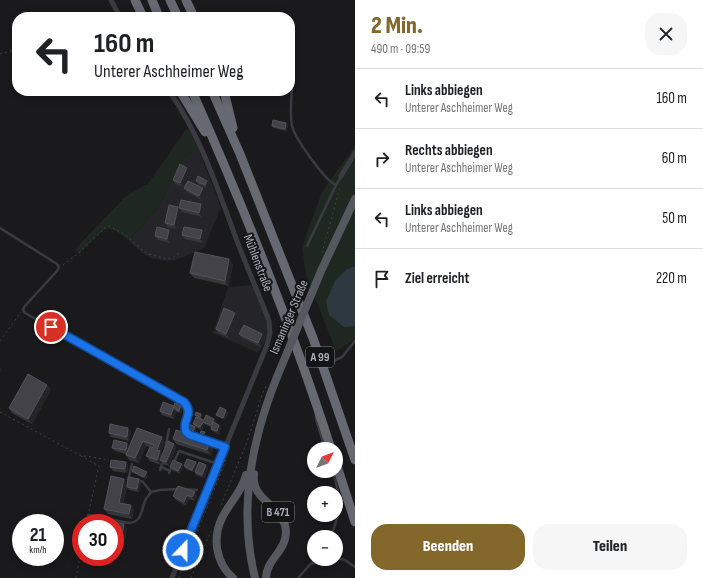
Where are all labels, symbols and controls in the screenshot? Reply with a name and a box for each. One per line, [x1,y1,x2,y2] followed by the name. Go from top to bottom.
[371,11,423,40] text: 2 Min.
[645,13,687,55] button: close
[94,27,154,60] text: 160 m
[28,28,80,80] icon: left
[371,41,430,57] text: 490 m · 09:59
[94,61,244,82] text: Unterer Aschheimer Weg
[405,81,483,100] text: Links abbiegen
[371,88,393,110] icon: left
[656,89,687,108] text: 160 m
[405,100,513,116] text: Unterer Aschheimer Weg
[405,141,493,160] text: Rechts abbiegen
[371,148,393,170] icon: right
[662,149,687,168] text: 60 m
[405,160,513,176] text: Unterer Aschheimer Weg
[405,201,483,220] text: Links abbiegen
[371,208,393,230] icon: left
[662,209,687,228] text: 50 m
[405,220,513,236] text: Unterer Aschheimer Weg
[240,232,276,294] street label: Mühlenstraße
[371,268,393,290] icon: arrive
[405,269,469,288] text: Ziel erreicht
[656,269,687,288] text: 220 m
[266,277,312,357] street label: Ismaninger Straße
[34,310,68,344] pin
[40,316,62,338] icon: arrive
[306,347,334,367] road number: A 99
[307,442,343,478] north arrow
[307,442,343,566] map controls
[307,486,343,522] button: +
[262,502,294,522] road number: B 471
[72,514,124,566] speed limit sign: 30
[30,523,46,547] text: 21
[371,524,525,570] button: Beenden
[533,524,687,570] button: Teilen
[162,529,204,571] position arrow
[307,530,343,566] button: −
[29,544,47,556] text: km/h

